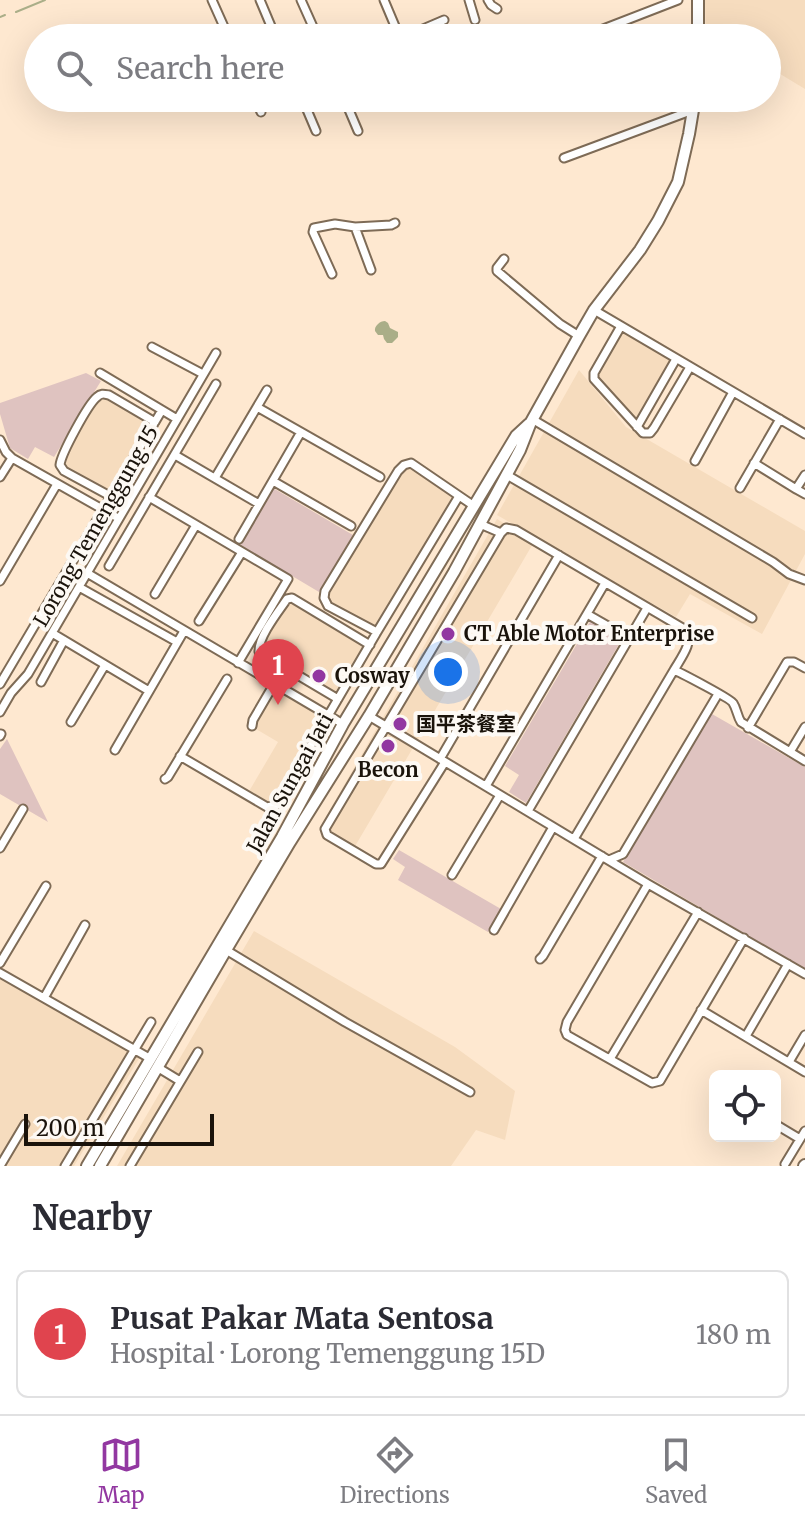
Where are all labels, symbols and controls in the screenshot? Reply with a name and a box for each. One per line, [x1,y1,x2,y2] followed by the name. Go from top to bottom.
[24,24,781,112] search box
[52,46,96,90] icon: search
[116,49,284,87] text: Search here
[28,421,163,631] street label: Lorong Temenggung 15
[464,621,715,646] place label: CT Able Motor Enterprise
[439,625,457,643] marker: CT Able Motor Enterprise
[252,639,304,705] pin: 1
[428,652,468,692] your location
[335,663,410,688] place label: Cosway
[310,667,328,685] marker: Cosway
[240,709,338,858] street label: Jalan Sungai Jati
[416,711,516,736] place label: 国平茶餐室
[391,715,409,733] marker: 国平茶餐室
[379,737,397,755] marker: Becon
[357,757,419,782] place label: Becon
[709,1070,781,1142] map controls
[709,1070,781,1142] button: locate
[24,1110,214,1146] scale bar
[36,1114,104,1142] text: 200 m
[32,1197,152,1239] text: Nearby
[110,1299,494,1337] text: Pusat Pakar Mata Sentosa
[54,1318,66,1351] text: 1
[696,1318,771,1351] text: 180 m
[110,1337,545,1370] text: Hospital · Lorong Temenggung 15D
[98,1433,145,1509] tab: Map
[340,1433,450,1509] tab: Directions
[645,1433,707,1509] tab: Saved

